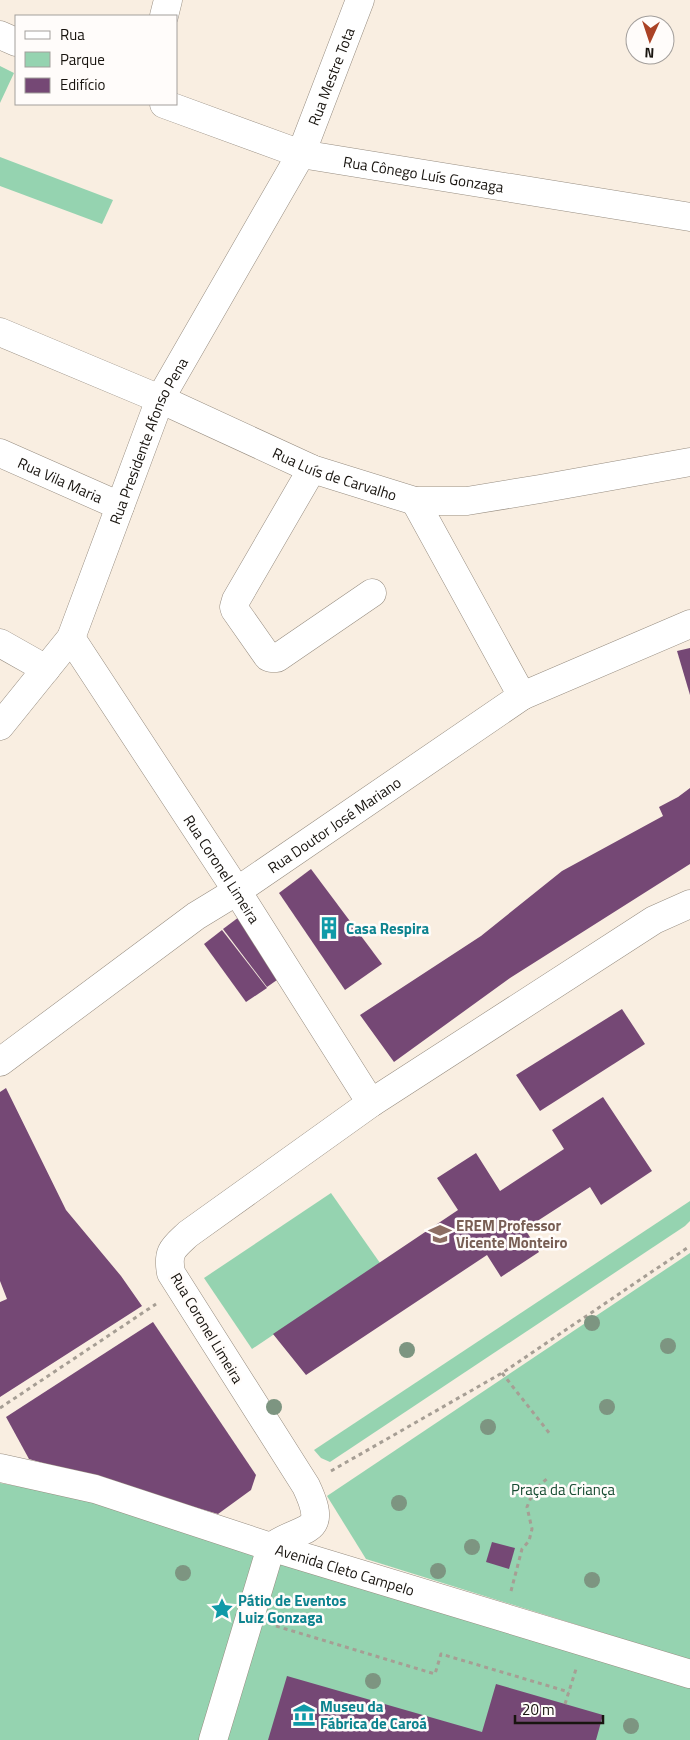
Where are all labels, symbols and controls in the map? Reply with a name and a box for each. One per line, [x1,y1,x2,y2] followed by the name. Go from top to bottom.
[15,15,178,105] legend
[625,15,675,65] north arrow
[60,23,85,46] text: Rua
[302,23,360,129] street label: Rua Mestre Tota
[644,43,655,64] text: N
[60,48,105,71] text: Parque
[60,73,105,96] text: Edifício
[342,150,506,198] street label: Rua Cônego Luís Gonzaga
[103,352,193,527] street label: Rua Presidente Afonso Pena
[269,441,400,506] street label: Rua Luís de Carvalho
[14,451,107,509] street label: Rua Vila Maria
[263,771,406,879] street label: Rua Doutor José Mariano
[178,810,266,928] street label: Rua Coronel Limeira
[316,915,342,941] building icon: Casa Respira
[346,917,429,940] place label: Casa Respira
[456,1214,568,1254] place label: EREM Professor Vicente Monteiro
[427,1221,453,1247] school or university icon: EREM Professor Vicente Monteiro
[165,1268,250,1388] street label: Rua Coronel Limeira
[511,1478,615,1501] park label: Praça da Criança
[273,1538,418,1601] street label: Avenida Cleto Campelo
[238,1589,346,1629] place label: Pátio de Eventos Luiz Gonzaga
[209,1596,235,1622] place icon: Pátio de Eventos Luiz Gonzaga
[515,1692,602,1724] scale bar
[320,1695,427,1735] place label: Museu da Fábrica de Caroá
[522,1698,555,1721] text: 20 m
[291,1702,317,1728] museum icon: Museu da Fábrica de Caroá

